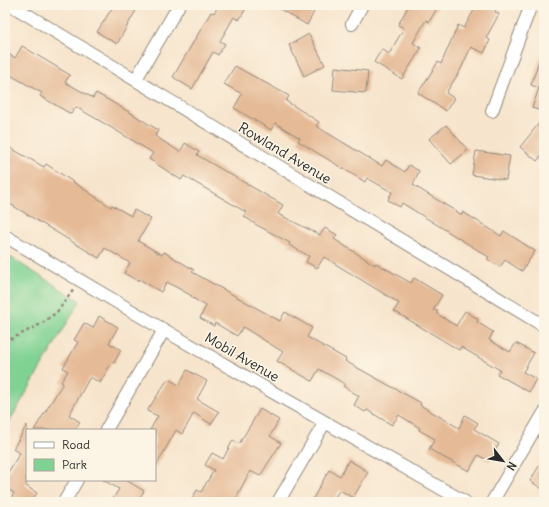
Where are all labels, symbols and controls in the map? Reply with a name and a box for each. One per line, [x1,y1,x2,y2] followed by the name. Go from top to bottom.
[235,118,335,188] street label: Rowland Avenue
[201,328,283,386] street label: Mobil Avenue
[26,429,156,481] legend
[62,437,90,452] text: Road
[483,441,523,481] north arrow
[62,457,87,472] text: Park
[504,459,520,473] text: N

